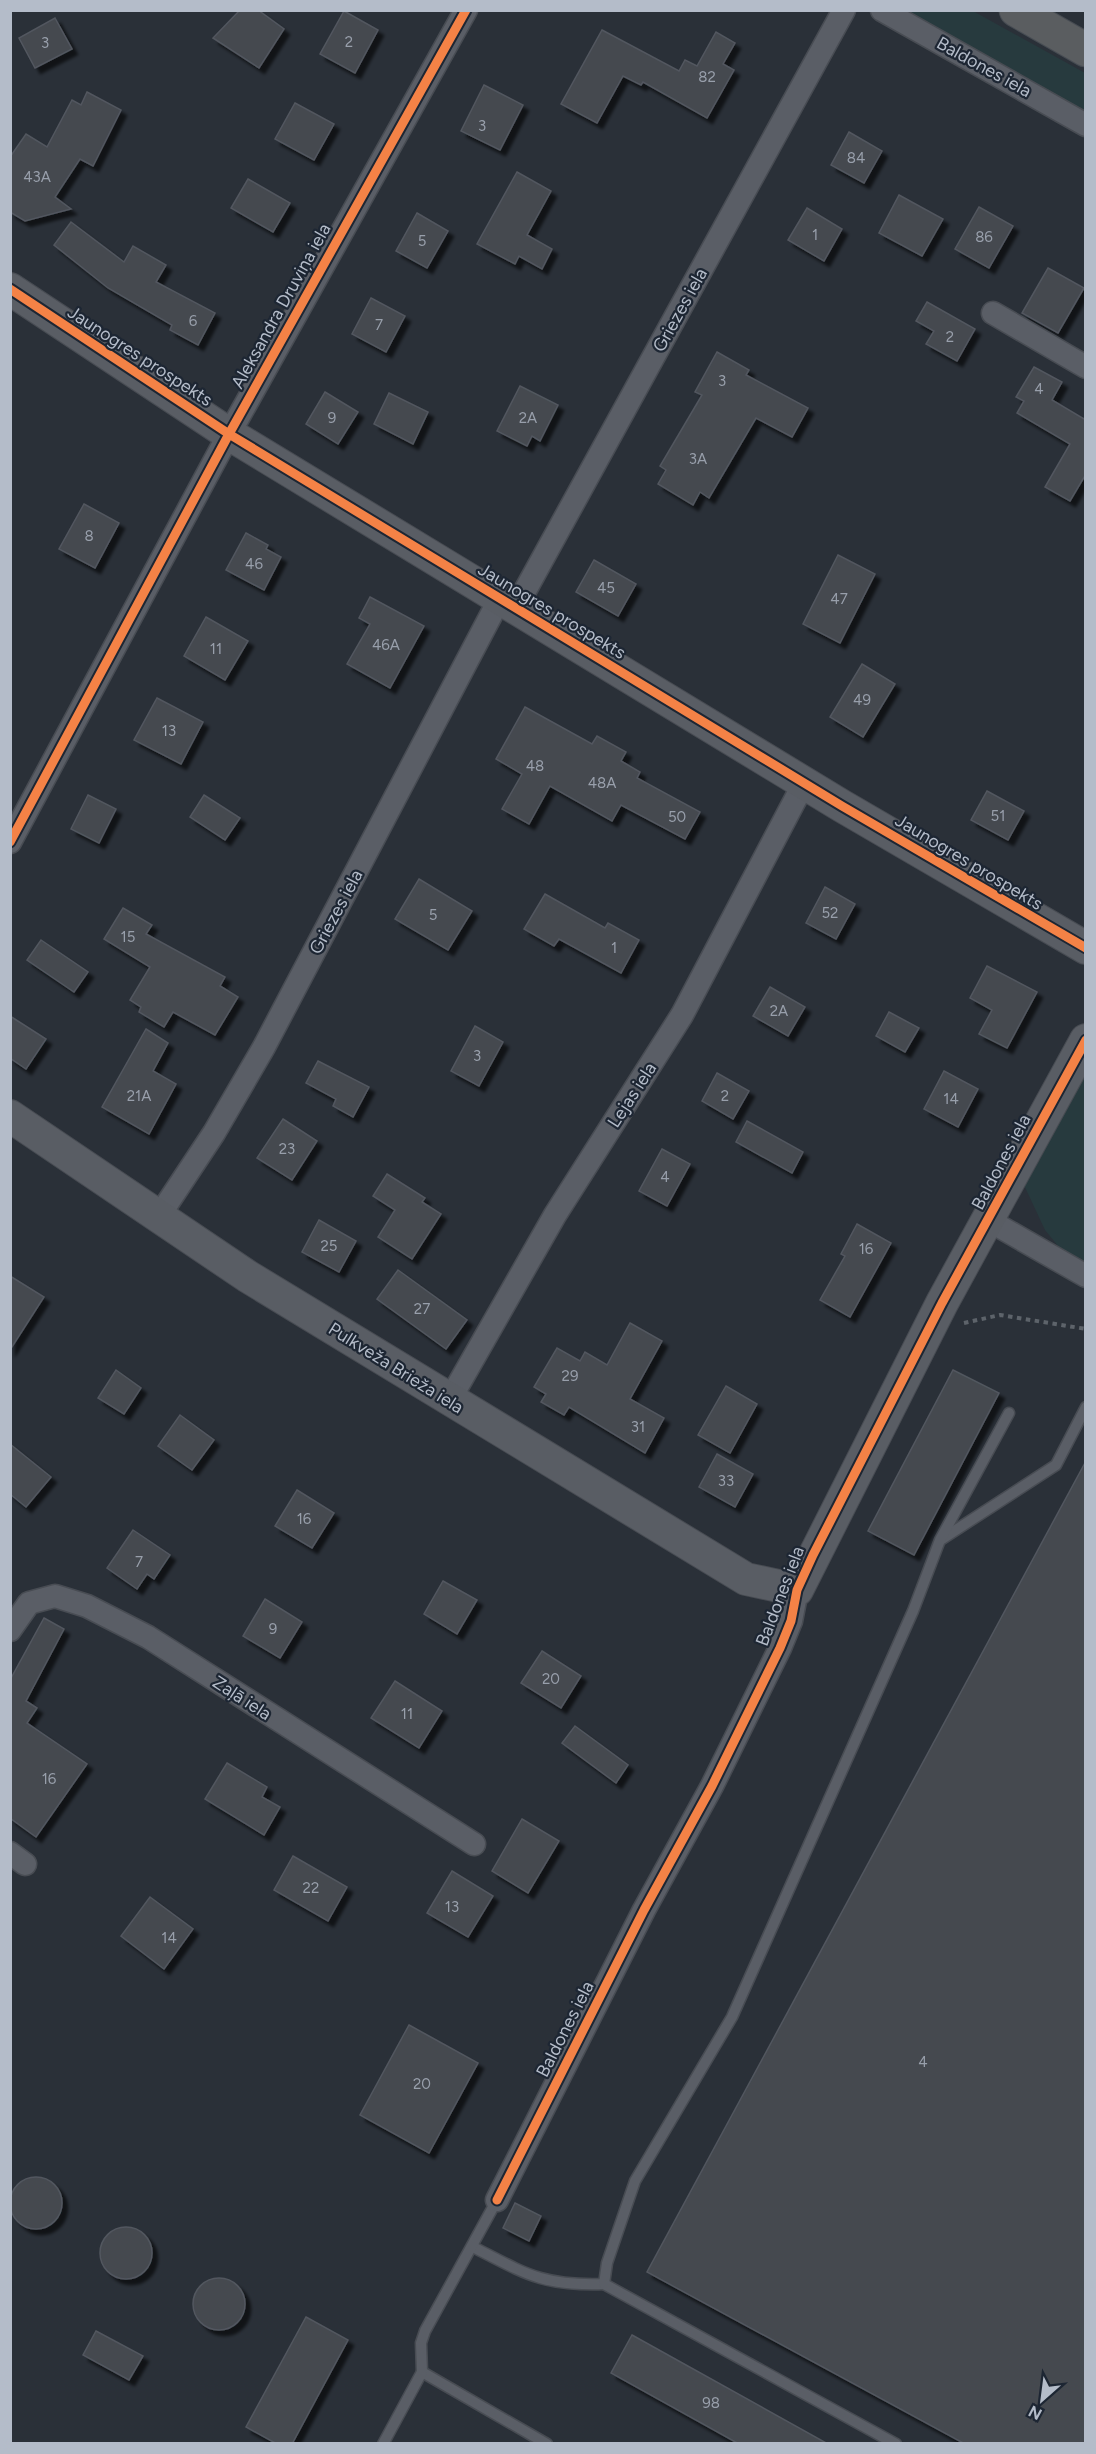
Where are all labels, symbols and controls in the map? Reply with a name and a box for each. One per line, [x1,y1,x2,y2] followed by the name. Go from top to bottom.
[933,32,1035,102] street label: Baldones iela
[345,33,353,51] house number: 2
[41,34,49,52] house number: 3
[698,68,716,86] house number: 82
[478,117,486,135] house number: 3
[847,149,865,167] house number: 84
[23,168,51,186] house number: 43A
[226,220,336,392] street label: Aleksandra Druviņa iela
[812,226,818,244] house number: 1
[975,228,993,246] house number: 86
[418,232,426,250] house number: 5
[648,264,712,356] street label: Griezes iela
[63,301,217,411] street label: Jaunogres prospekts
[189,312,198,330] house number: 6
[375,316,383,334] house number: 7
[946,328,954,346] house number: 2
[718,372,726,390] house number: 3
[1034,380,1044,398] house number: 4
[328,409,336,427] house number: 9
[519,409,537,427] house number: 2A
[689,450,707,468] house number: 3A
[84,527,94,545] house number: 8
[245,555,263,573] house number: 46
[474,558,630,664] street label: Jaunogres prospekts
[597,579,615,597] house number: 45
[830,590,848,608] house number: 47
[372,636,400,654] house number: 46A
[210,640,222,658] house number: 11
[853,691,871,709] house number: 49
[162,722,176,740] house number: 13
[526,757,544,775] house number: 48
[588,774,616,792] house number: 48A
[991,807,1005,825] house number: 51
[668,808,686,826] house number: 50
[891,809,1047,915] street label: Jaunogres prospekts
[305,866,367,958] street label: Griezes iela
[821,904,839,922] house number: 52
[429,906,437,924] house number: 5
[121,928,135,946] house number: 15
[611,939,617,957] house number: 1
[770,1002,788,1020] house number: 2A
[473,1047,481,1065] house number: 3
[603,1058,661,1132] street label: Lejas iela
[127,1087,151,1105] house number: 21A
[721,1087,729,1105] house number: 2
[943,1090,959,1108] house number: 14
[967,1110,1035,1214] street label: Baldones iela
[279,1140,295,1158] house number: 23
[660,1168,670,1186] house number: 4
[320,1237,338,1255] house number: 25
[859,1240,874,1258] house number: 16
[414,1300,430,1318] house number: 27
[324,1318,468,1418] street label: Pulkveža Brieža iela
[562,1367,578,1385] house number: 29
[631,1418,645,1436] house number: 31
[718,1472,734,1490] house number: 33
[297,1510,312,1528] house number: 16
[751,1543,809,1649] street label: Baldones iela
[135,1553,143,1571] house number: 7
[269,1620,277,1638] house number: 9
[542,1670,560,1688] house number: 20
[209,1671,275,1725] street label: Zaļā iela
[401,1705,413,1723] house number: 11
[42,1770,57,1788] house number: 16
[303,1879,319,1897] house number: 22
[445,1898,459,1916] house number: 13
[161,1929,177,1947] house number: 14
[531,1977,599,2081] street label: Baldones iela
[918,2053,928,2071] house number: 4
[413,2075,431,2093] house number: 20
[1012,2370,1072,2430] north arrow
[702,2394,720,2412] house number: 98
[1025,2402,1045,2424] text: N

